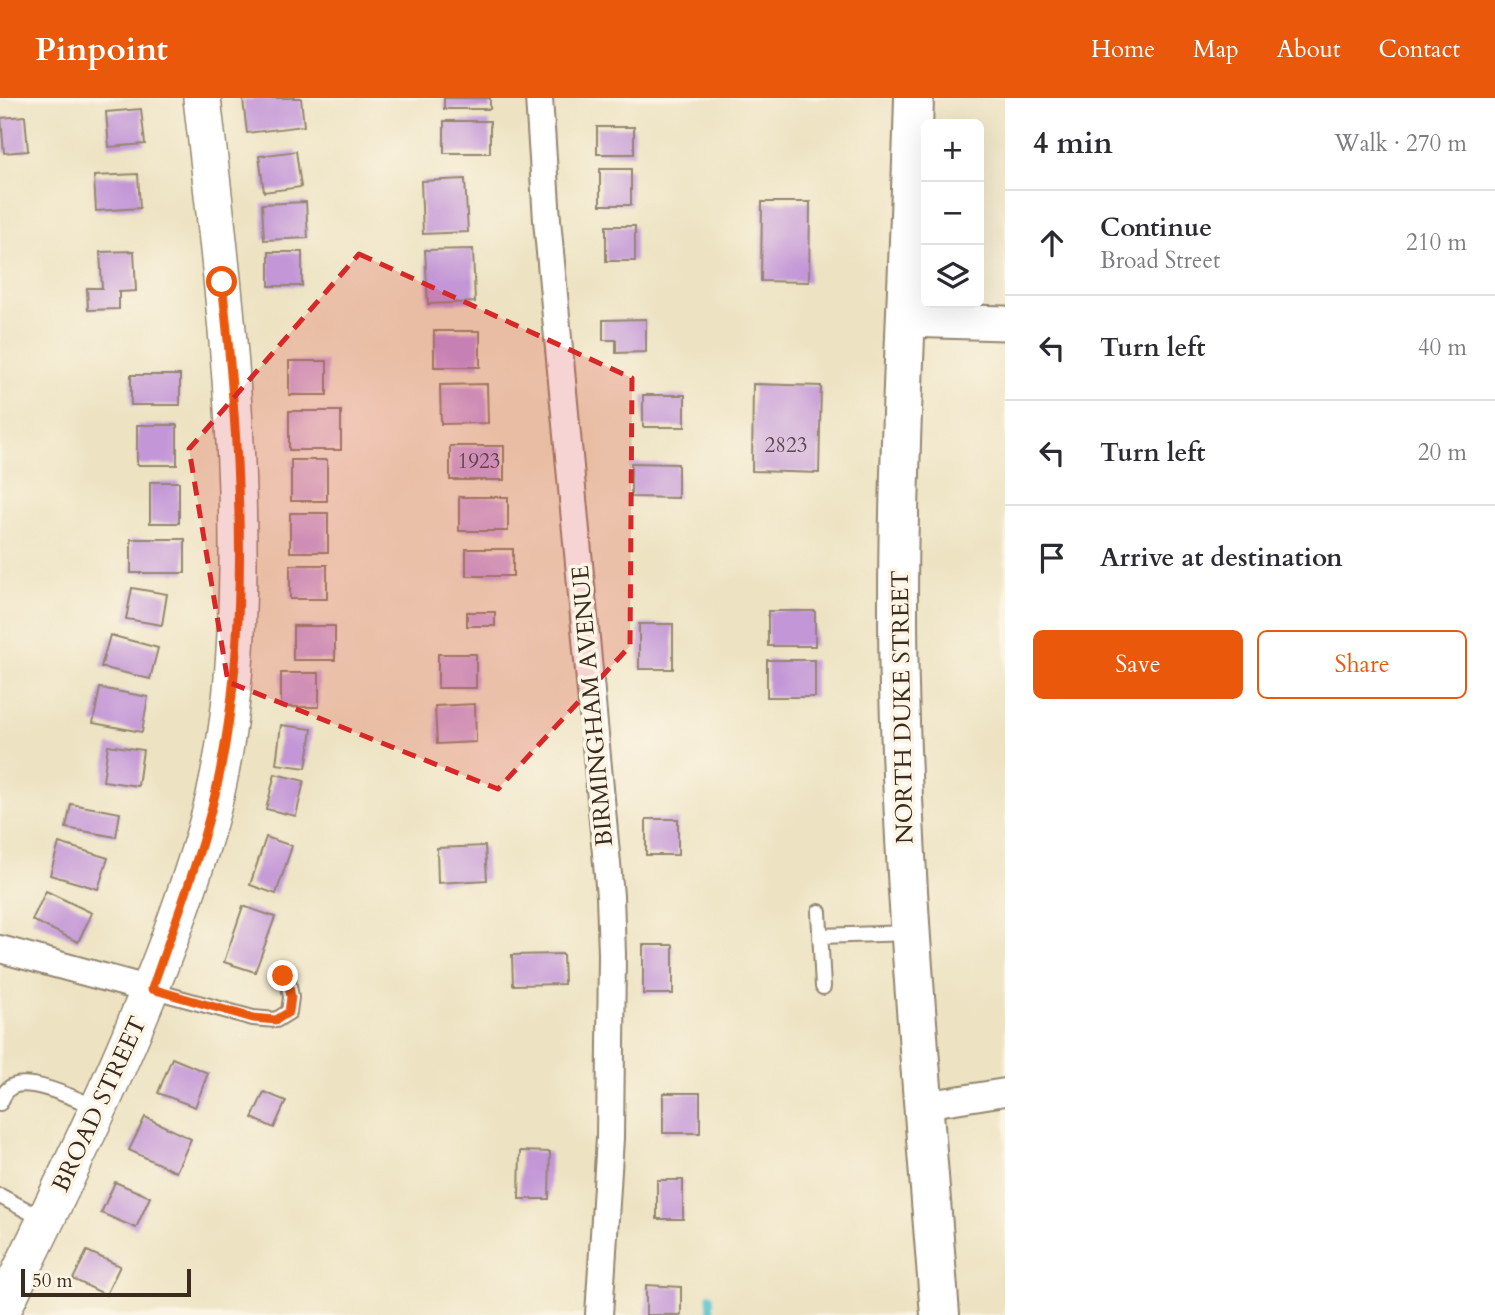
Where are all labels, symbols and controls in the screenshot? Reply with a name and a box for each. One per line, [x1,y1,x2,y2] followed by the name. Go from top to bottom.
[35,27,168,72] text: Pinpoint
[1091,33,1155,66] text: Home
[1193,33,1239,66] text: Map
[1277,33,1341,66] text: About
[1379,33,1460,66] text: Contact
[921,119,984,308] map controls
[921,119,984,182] button: +
[1033,123,1113,164] text: 4 min
[1334,128,1467,159] text: Walk · 270 m
[921,182,984,245] button: −
[1100,210,1212,245] text: Continue
[1033,224,1071,262] icon: ahead
[1406,227,1467,258] text: 210 m
[921,245,984,308] button: layers
[1100,245,1220,276] text: Broad Street
[206,266,237,297] route start
[1033,329,1071,367] icon: left
[1100,330,1205,365] text: Turn left
[1418,332,1467,363] text: 40 m
[764,431,808,460] house number: 2823
[1033,434,1071,472] icon: left
[1100,435,1205,470] text: Turn left
[1418,437,1467,468] text: 20 m
[457,447,501,476] house number: 1923
[1033,539,1071,577] icon: arrive
[1100,540,1343,575] text: Arrive at destination
[564,564,621,848] street label: BIRMINGHAM AVENUE
[884,570,921,844] street label: NORTH DUKE STREET
[1033,630,1243,699] button: Save
[1257,630,1467,699] button: Share
[267,960,298,991] route end
[44,1011,155,1197] street label: BROAD STREET
[21,1266,191,1298] scale bar
[32,1268,73,1294] text: 50 m

